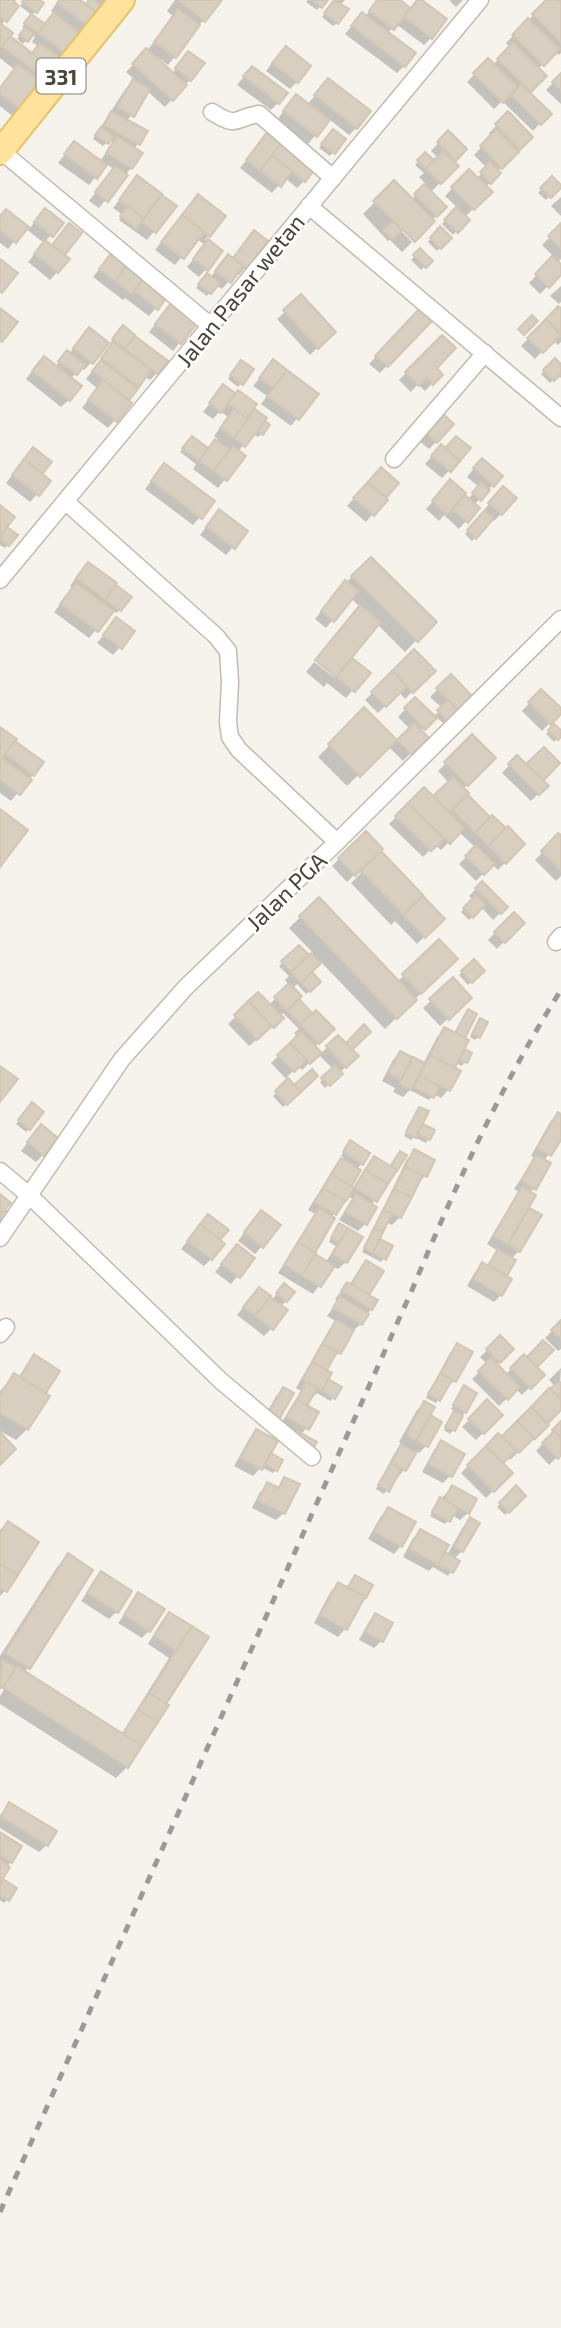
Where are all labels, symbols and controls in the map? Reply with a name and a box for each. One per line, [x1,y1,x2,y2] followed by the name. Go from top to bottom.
[36,58,86,94] road number: 331
[170,208,310,372] street label: Jalan Pasar wetan
[240,845,332,936] street label: Jalan PGA

